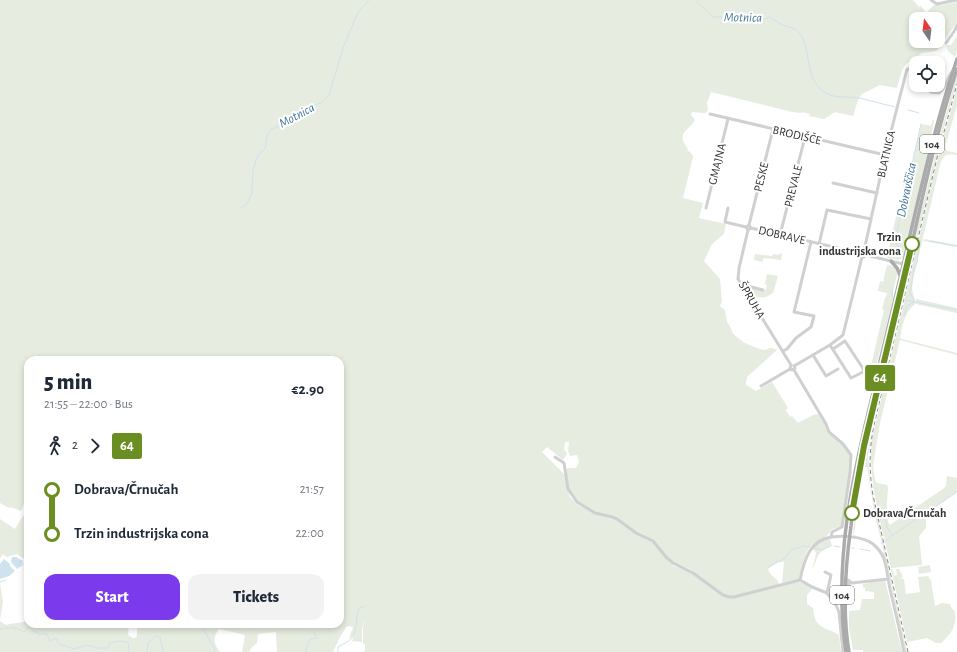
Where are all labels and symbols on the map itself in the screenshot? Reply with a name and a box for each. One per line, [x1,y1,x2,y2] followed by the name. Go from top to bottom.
[724,11,762,25] water label: Motnica
[909,12,945,48] north arrow
[277,101,317,131] water label: Motnica
[772,123,823,146] street label: BRODIŠČE
[875,129,897,179] street label: BLATNICA
[920,135,944,153] road number: 104
[706,142,728,186] street label: GMAJNA
[752,161,771,193] street label: PESKE
[895,161,919,218] water label: Dobravščica
[782,164,804,208] street label: PREVALE
[757,224,807,246] street label: DOBRAVE
[819,231,901,258] place label: Trzin industrijska cona
[904,236,920,252] marker: Trzin industrijska cona
[737,279,768,321] street label: ŠPRUHA
[862,365,898,391] line badge: 64
[844,505,860,521] marker: Dobrava/Črnučah
[863,506,947,519] place label: Dobrava/Črnučah
[830,586,854,604] road number: 104

